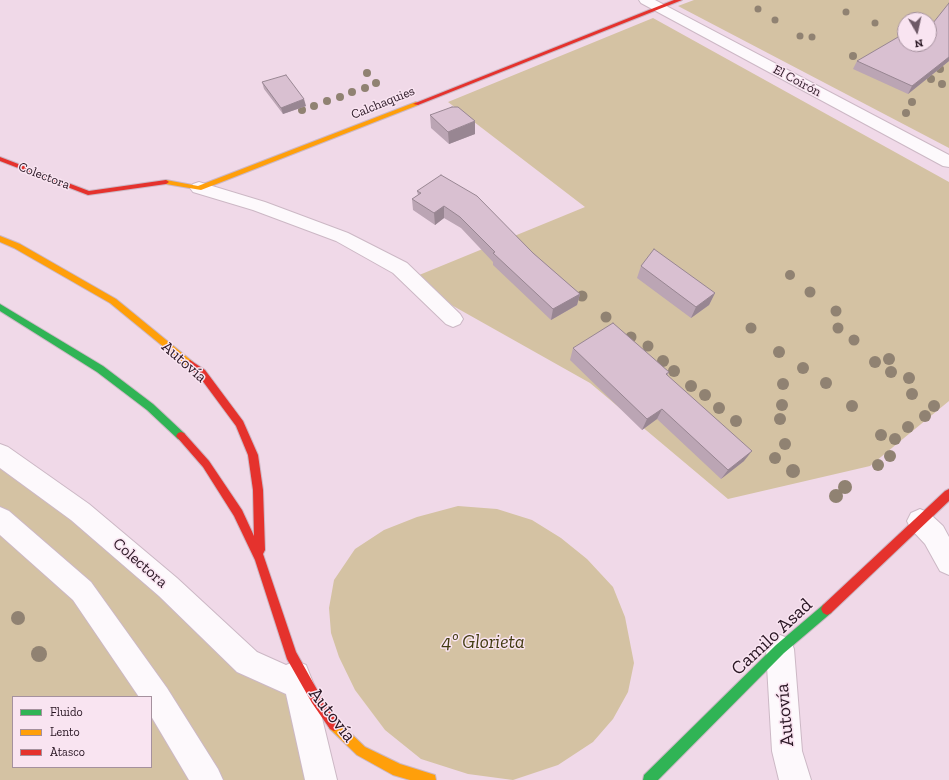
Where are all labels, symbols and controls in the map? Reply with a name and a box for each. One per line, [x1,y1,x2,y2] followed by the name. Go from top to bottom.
[897,12,937,52] north arrow
[914,36,924,50] text: N
[770,62,824,100] street label: El Coirón
[349,83,417,123] street label: Calchaquies
[16,159,72,193] street label: Colectora
[158,337,210,387] street label: Autovía
[109,534,171,592] street label: Colectora
[727,594,817,680] street label: Camilo Asad
[441,632,525,654] park label: 4º Glorieta
[771,682,799,748] street label: Autovía
[304,683,360,747] street label: Autovía
[12,696,152,768] legend
[50,705,83,719] text: Fluido
[50,725,80,739] text: Lento
[50,745,85,759] text: Atasco

